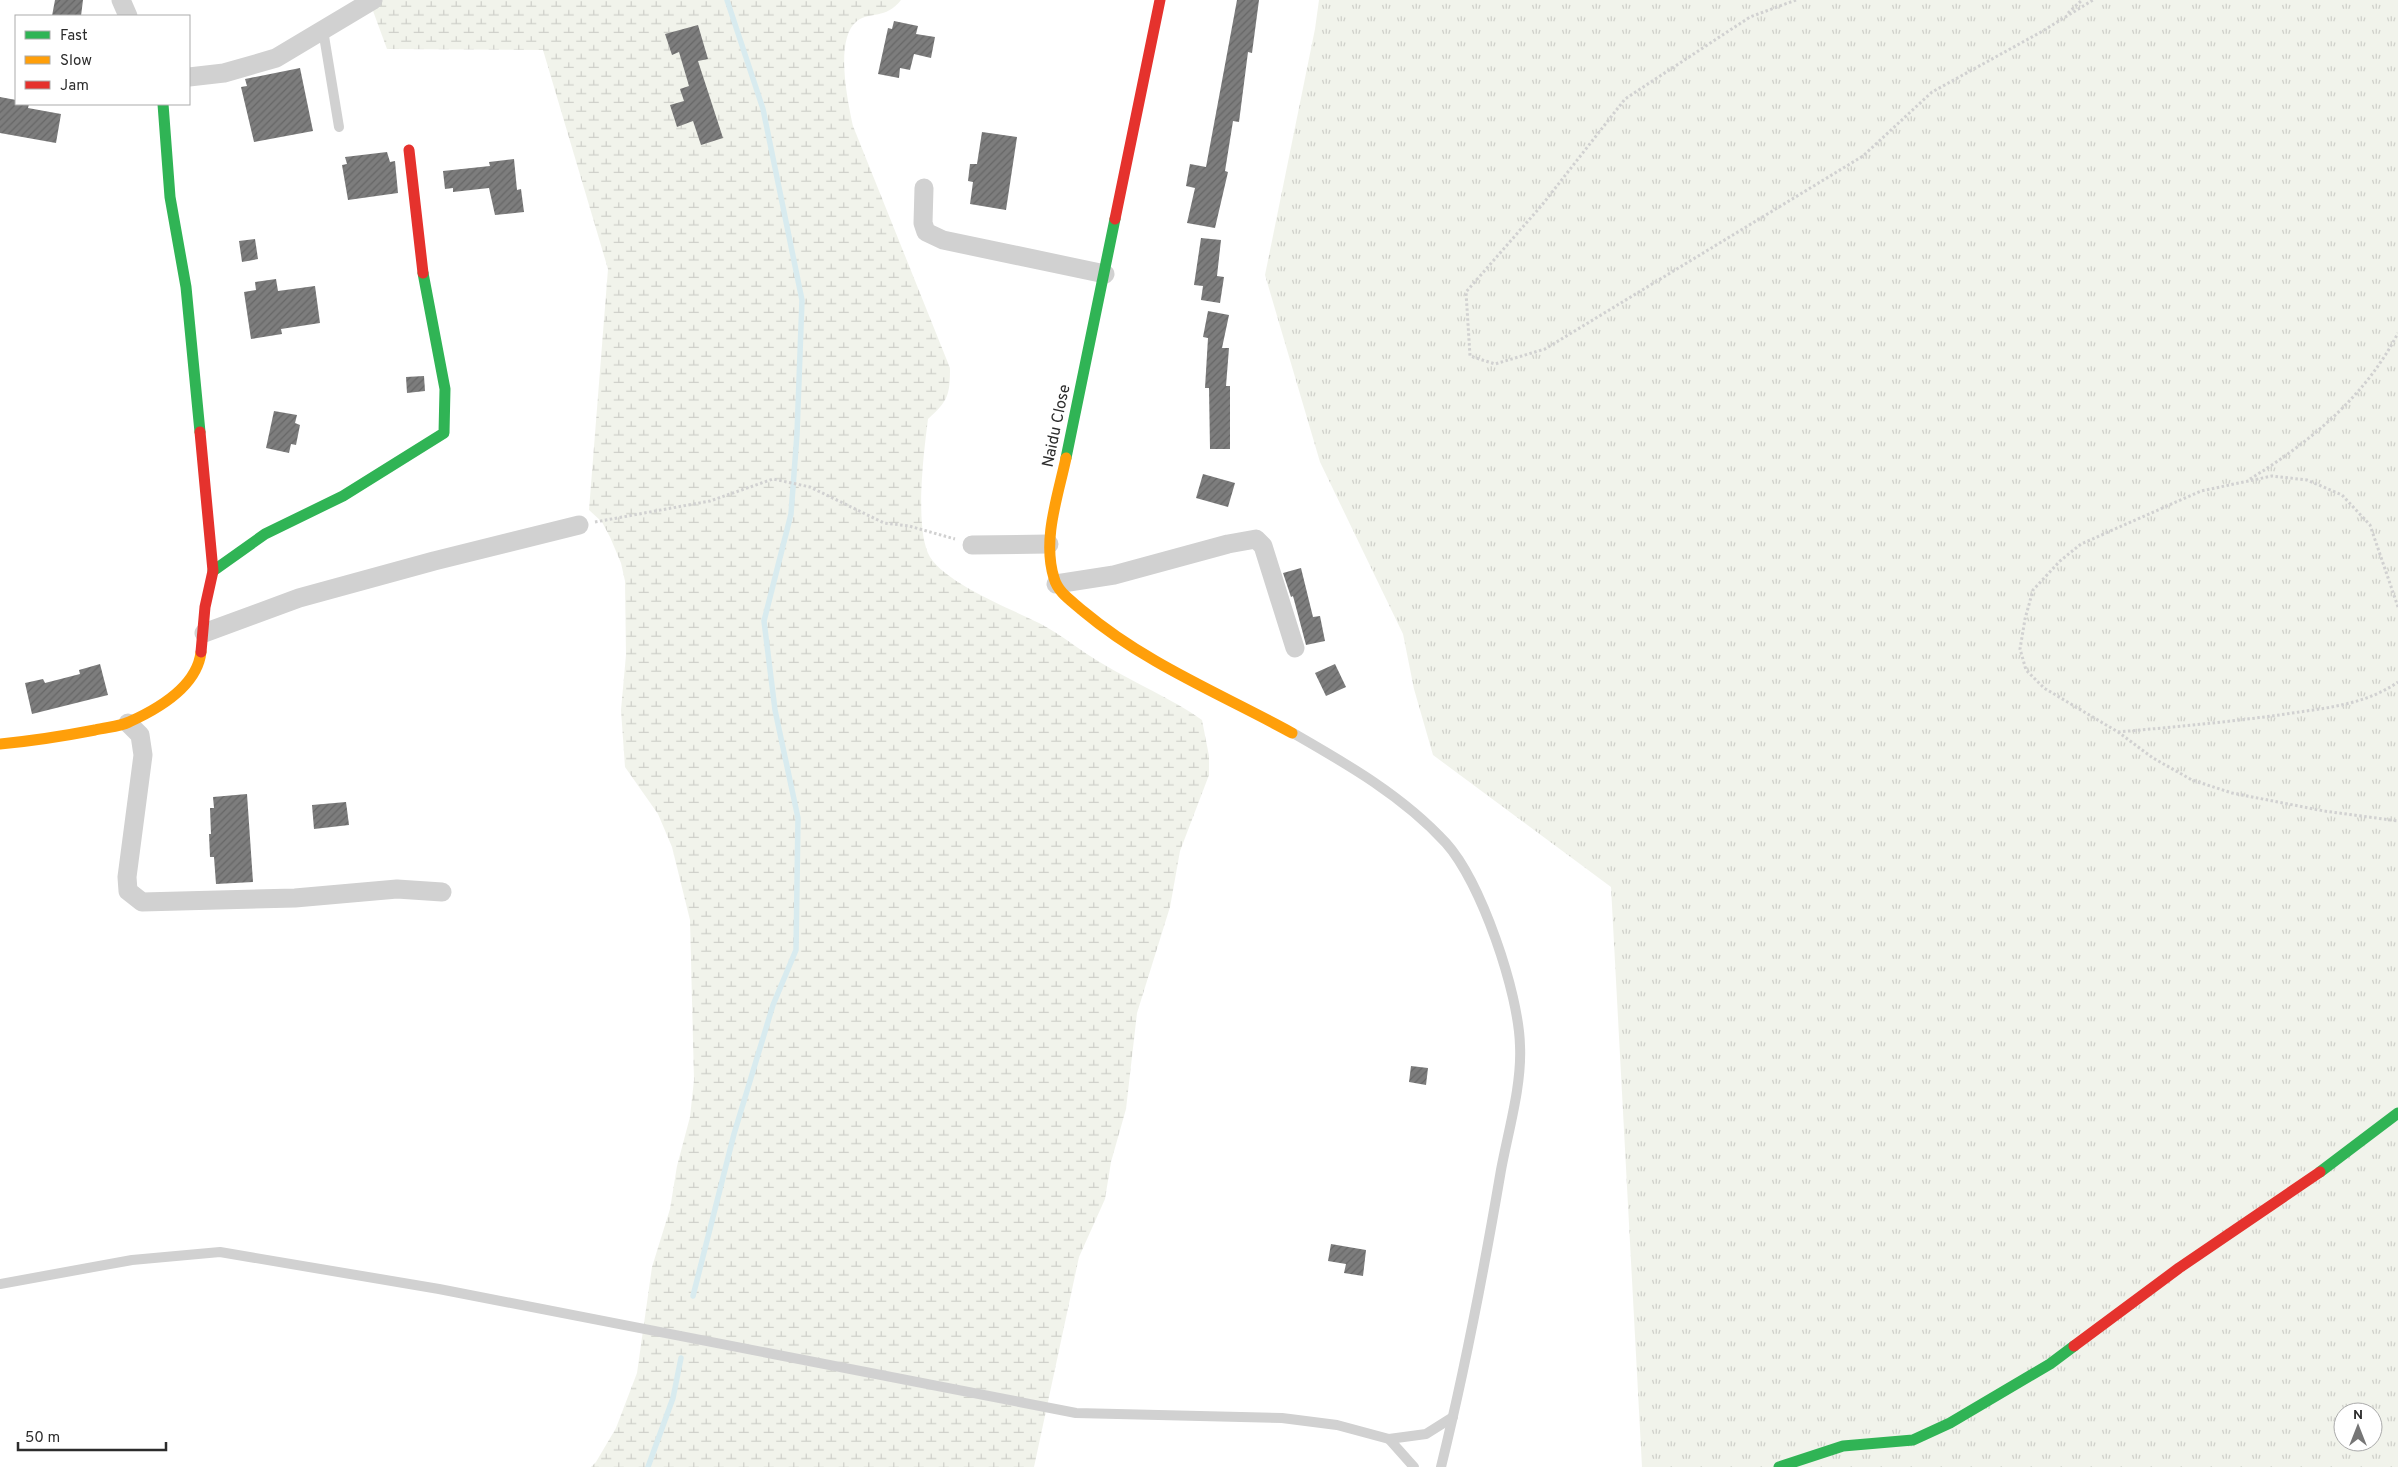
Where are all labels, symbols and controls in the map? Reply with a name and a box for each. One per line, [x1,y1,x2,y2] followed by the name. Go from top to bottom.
[15,15,190,105] legend
[60,27,88,46] text: Fast
[60,52,92,71] text: Slow
[60,77,89,96] text: Jam
[1038,383,1076,469] street label: Naidu Close
[2333,1402,2383,1452] north arrow
[2353,1407,2363,1424] text: N
[18,1420,165,1452] scale bar
[25,1429,60,1448] text: 50 m

